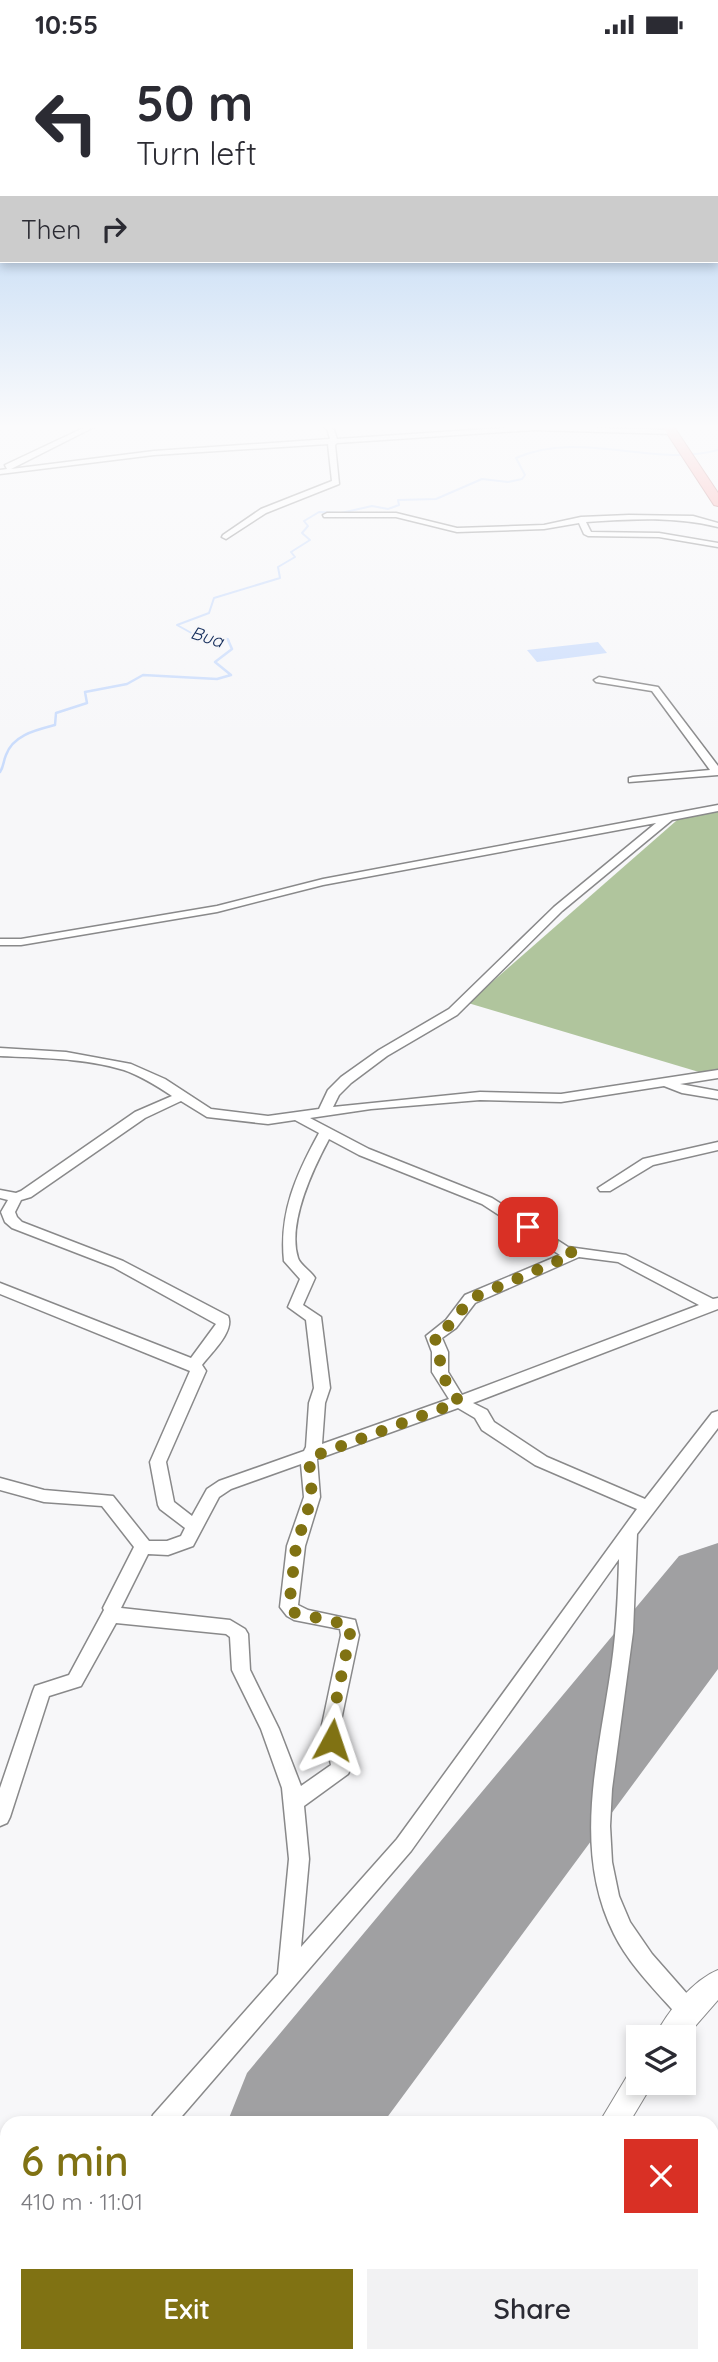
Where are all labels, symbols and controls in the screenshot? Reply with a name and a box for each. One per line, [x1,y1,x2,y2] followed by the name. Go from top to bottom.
[35,8,98,41] text: 10:55
[136,72,253,133] text: 50 m
[21,77,112,168] icon: left
[136,133,257,173] text: Turn left
[95,210,133,248] icon: right
[21,213,81,246] text: Then
[188,621,227,653] water label: Bua
[498,1197,558,1257] pin
[509,1208,547,1246] icon: arrive
[295,1703,369,1777] position arrow
[626,2025,696,2095] map controls
[626,2025,696,2095] button: layers
[21,2134,129,2187] text: 6 min
[624,2139,698,2213] button: close
[21,2187,143,2216] text: 410 m · 11:01
[21,2269,353,2349] button: Exit
[367,2269,698,2349] button: Share

